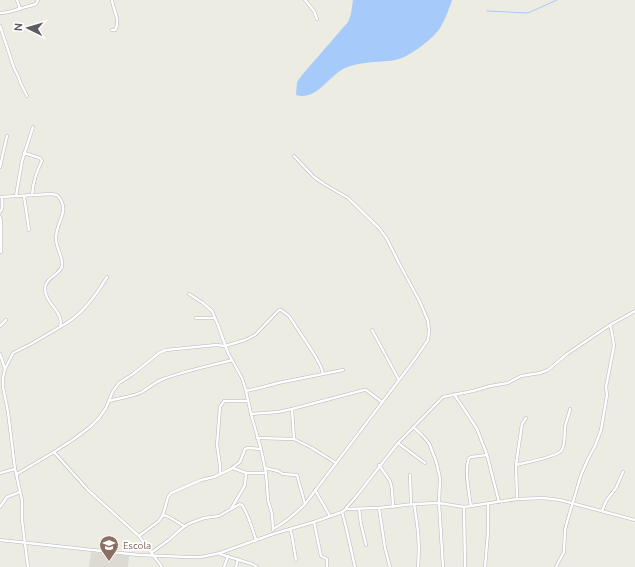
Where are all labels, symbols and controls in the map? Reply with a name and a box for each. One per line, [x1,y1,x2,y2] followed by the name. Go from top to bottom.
[8,8,48,48] north arrow
[12,23,24,32] text: N
[98,534,120,562] school or university icon: Escola
[123,540,151,551] place label: Escola

